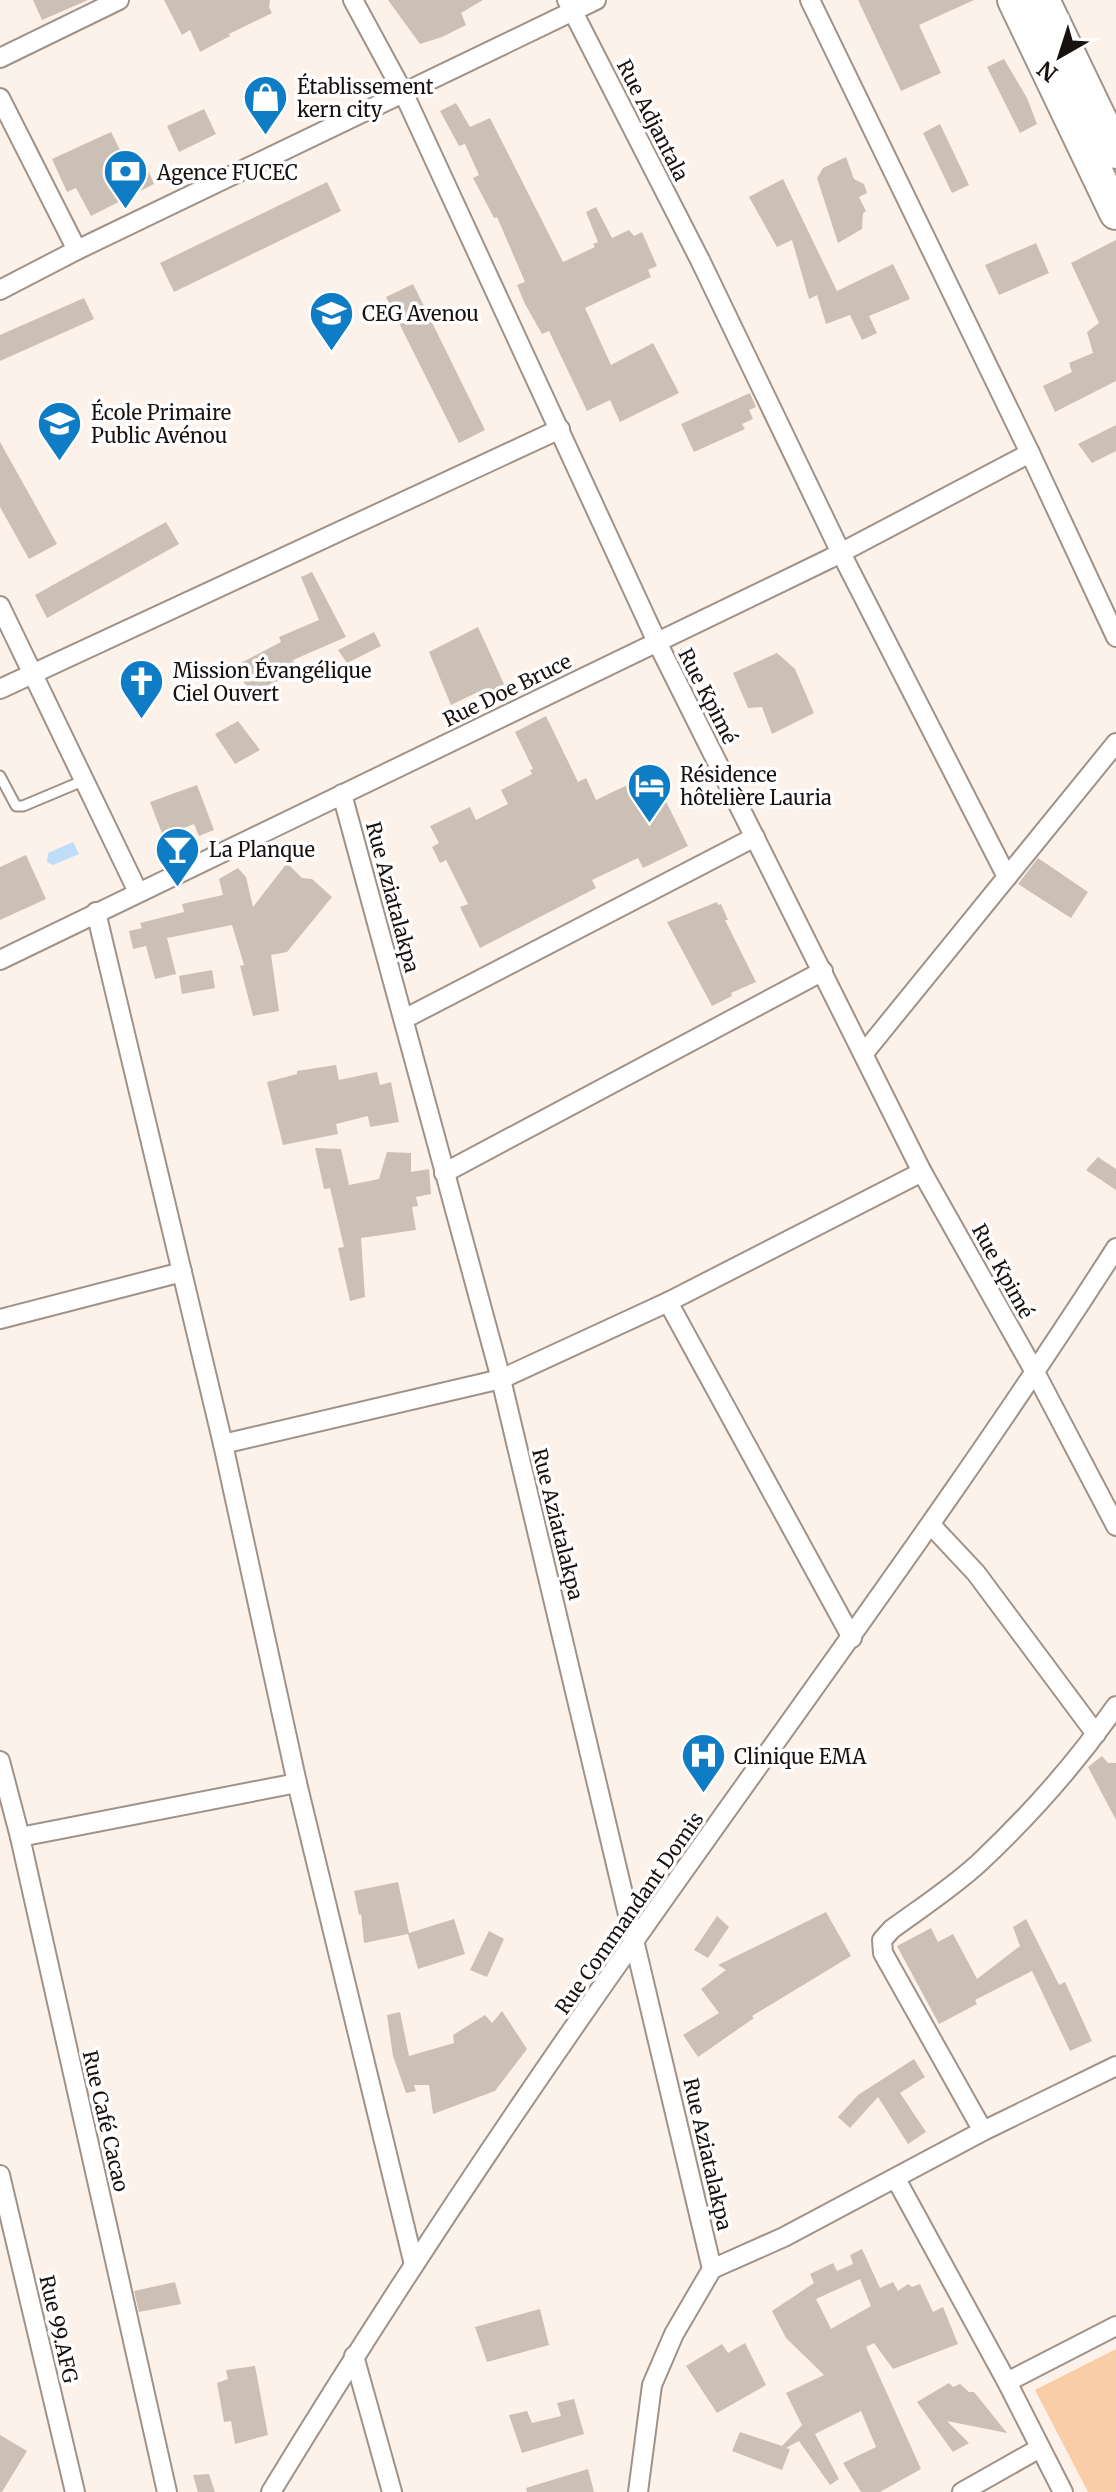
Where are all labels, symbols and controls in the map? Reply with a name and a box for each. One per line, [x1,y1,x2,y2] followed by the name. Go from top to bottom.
[1020,16,1100,96] north arrow
[612,55,694,185] street label: Rue Adjantala
[1031,55,1063,88] text: N
[297,72,434,122] place label: Établissement kern city
[242,73,290,136] shop icon: Établissement kern city
[102,148,150,211] bank icon: Agence FUCEC
[156,160,298,185] place label: Agence FUCEC
[307,289,355,352] school or university icon: CEG Avenou
[362,301,479,326] place label: CEG Avenou
[91,398,231,448] place label: École Primaire Public Avénou
[36,399,84,462] school or university icon: École Primaire Public Avénou
[673,644,743,748] street label: Rue Kpimé
[439,648,575,732] street label: Rue Doe Bruce
[173,656,371,706] place label: Mission Évangélique Ciel Ouvert
[118,658,166,721] church icon: Mission Évangélique Ciel Ouvert
[625,761,673,824] hotel icon: Résidence hôtelière Lauria
[680,762,832,810] place label: Résidence hôtelière Lauria
[361,819,425,975] street label: Rue Aziatalakpa
[154,825,202,888] bar icon: La Planque
[209,837,315,862] place label: La Planque
[967,1219,1039,1323] street label: Rue Kpimé
[527,1446,589,1603] street label: Rue Aziatalakpa
[679,1732,727,1795] hospital icon: Clinique EMA
[734,1744,867,1769] place label: Clinique EMA
[550,1807,708,2019] street label: Rue Commandant Domis
[78,2048,134,2194] street label: Rue Café Cacao
[678,2076,738,2233] street label: Rue Aziatalakpa
[34,2273,84,2386] street label: Rue 99.AFG

